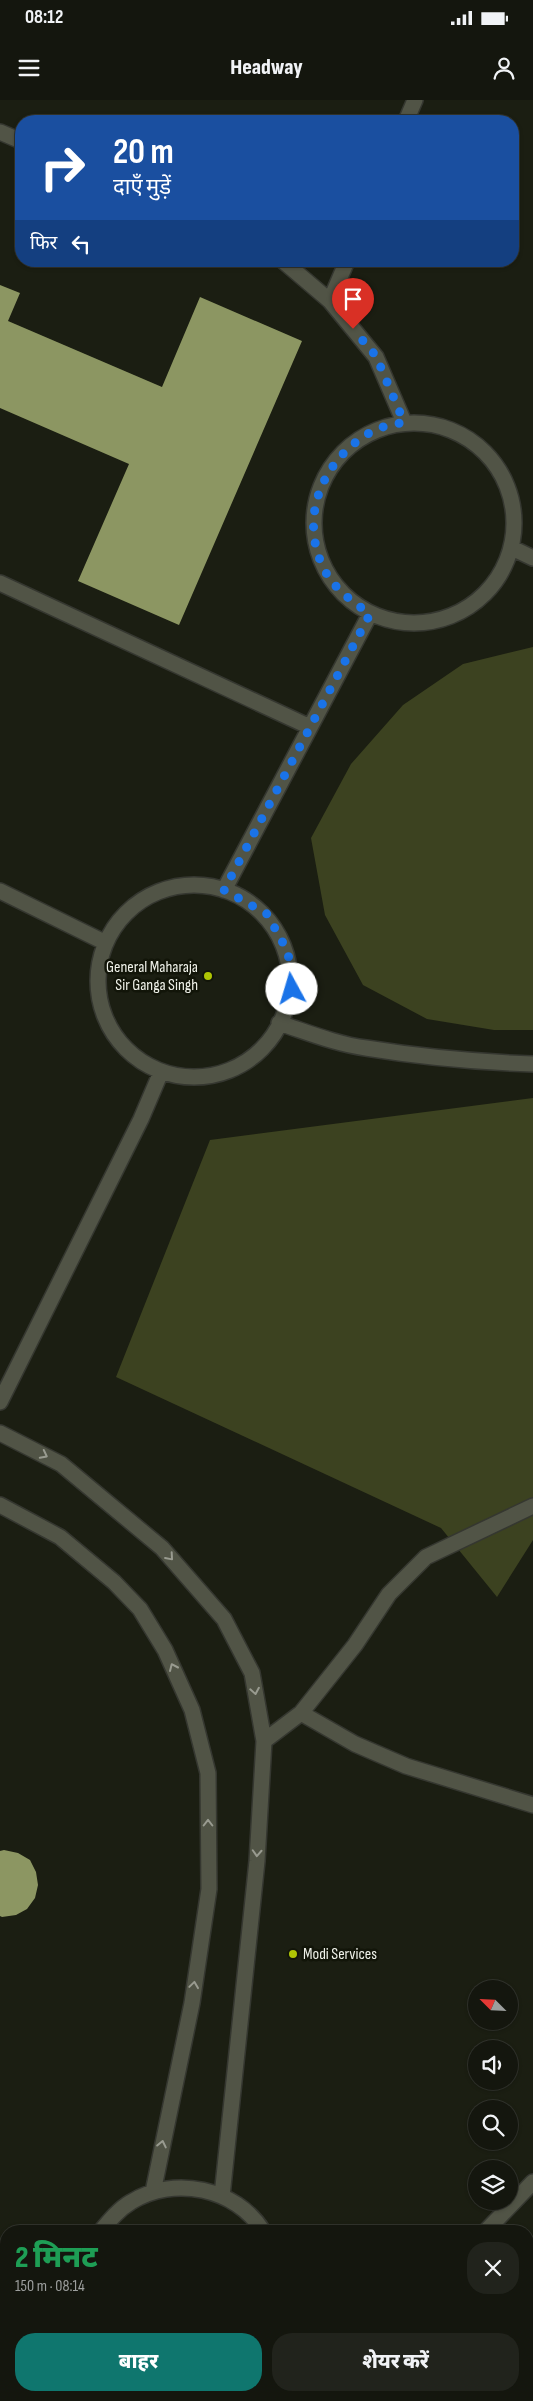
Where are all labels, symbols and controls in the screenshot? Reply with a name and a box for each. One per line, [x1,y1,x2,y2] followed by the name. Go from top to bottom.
[25,6,63,29] text: 08:12
[15,54,43,82] icon: menu
[230,54,303,81] text: Headway
[490,54,518,82] icon: person
[113,131,174,174] text: 20 m
[30,135,95,200] icon: right
[113,174,171,201] text: दाएँ मुड़ें
[67,230,95,258] icon: left
[30,232,57,255] text: फिर
[332,278,374,329] pin
[339,285,367,313] icon: arrive
[106,958,198,995] place label: General Maharaja Sir Ganga Singh
[265,962,317,1014] position arrow
[202,970,214,982] marker: General Maharaja Sir Ganga Singh
[38,1449,47,1459] one-way arrow
[164,1551,173,1560] one-way arrow
[169,1663,179,1672] one-way arrow
[250,1687,260,1696] one-way arrow
[203,1819,213,1827] one-way arrow
[252,1849,263,1857] one-way arrow
[303,1945,377,1964] place label: Modi Services
[287,1948,299,1960] marker: Modi Services
[468,1980,518,2030] north arrow
[468,1980,518,2210] map controls
[189,1981,199,1989] one-way arrow
[468,2040,518,2090] button: sound
[468,2100,518,2150] button: search
[157,2140,167,2149] one-way arrow
[468,2160,518,2210] button: layers
[15,2240,98,2276] text: 2 मिनट
[467,2242,519,2294] button: close
[15,2277,85,2296] text: 150 m · 08:14
[15,2333,262,2391] button: बाहर
[272,2333,519,2391] button: शेयर करें

